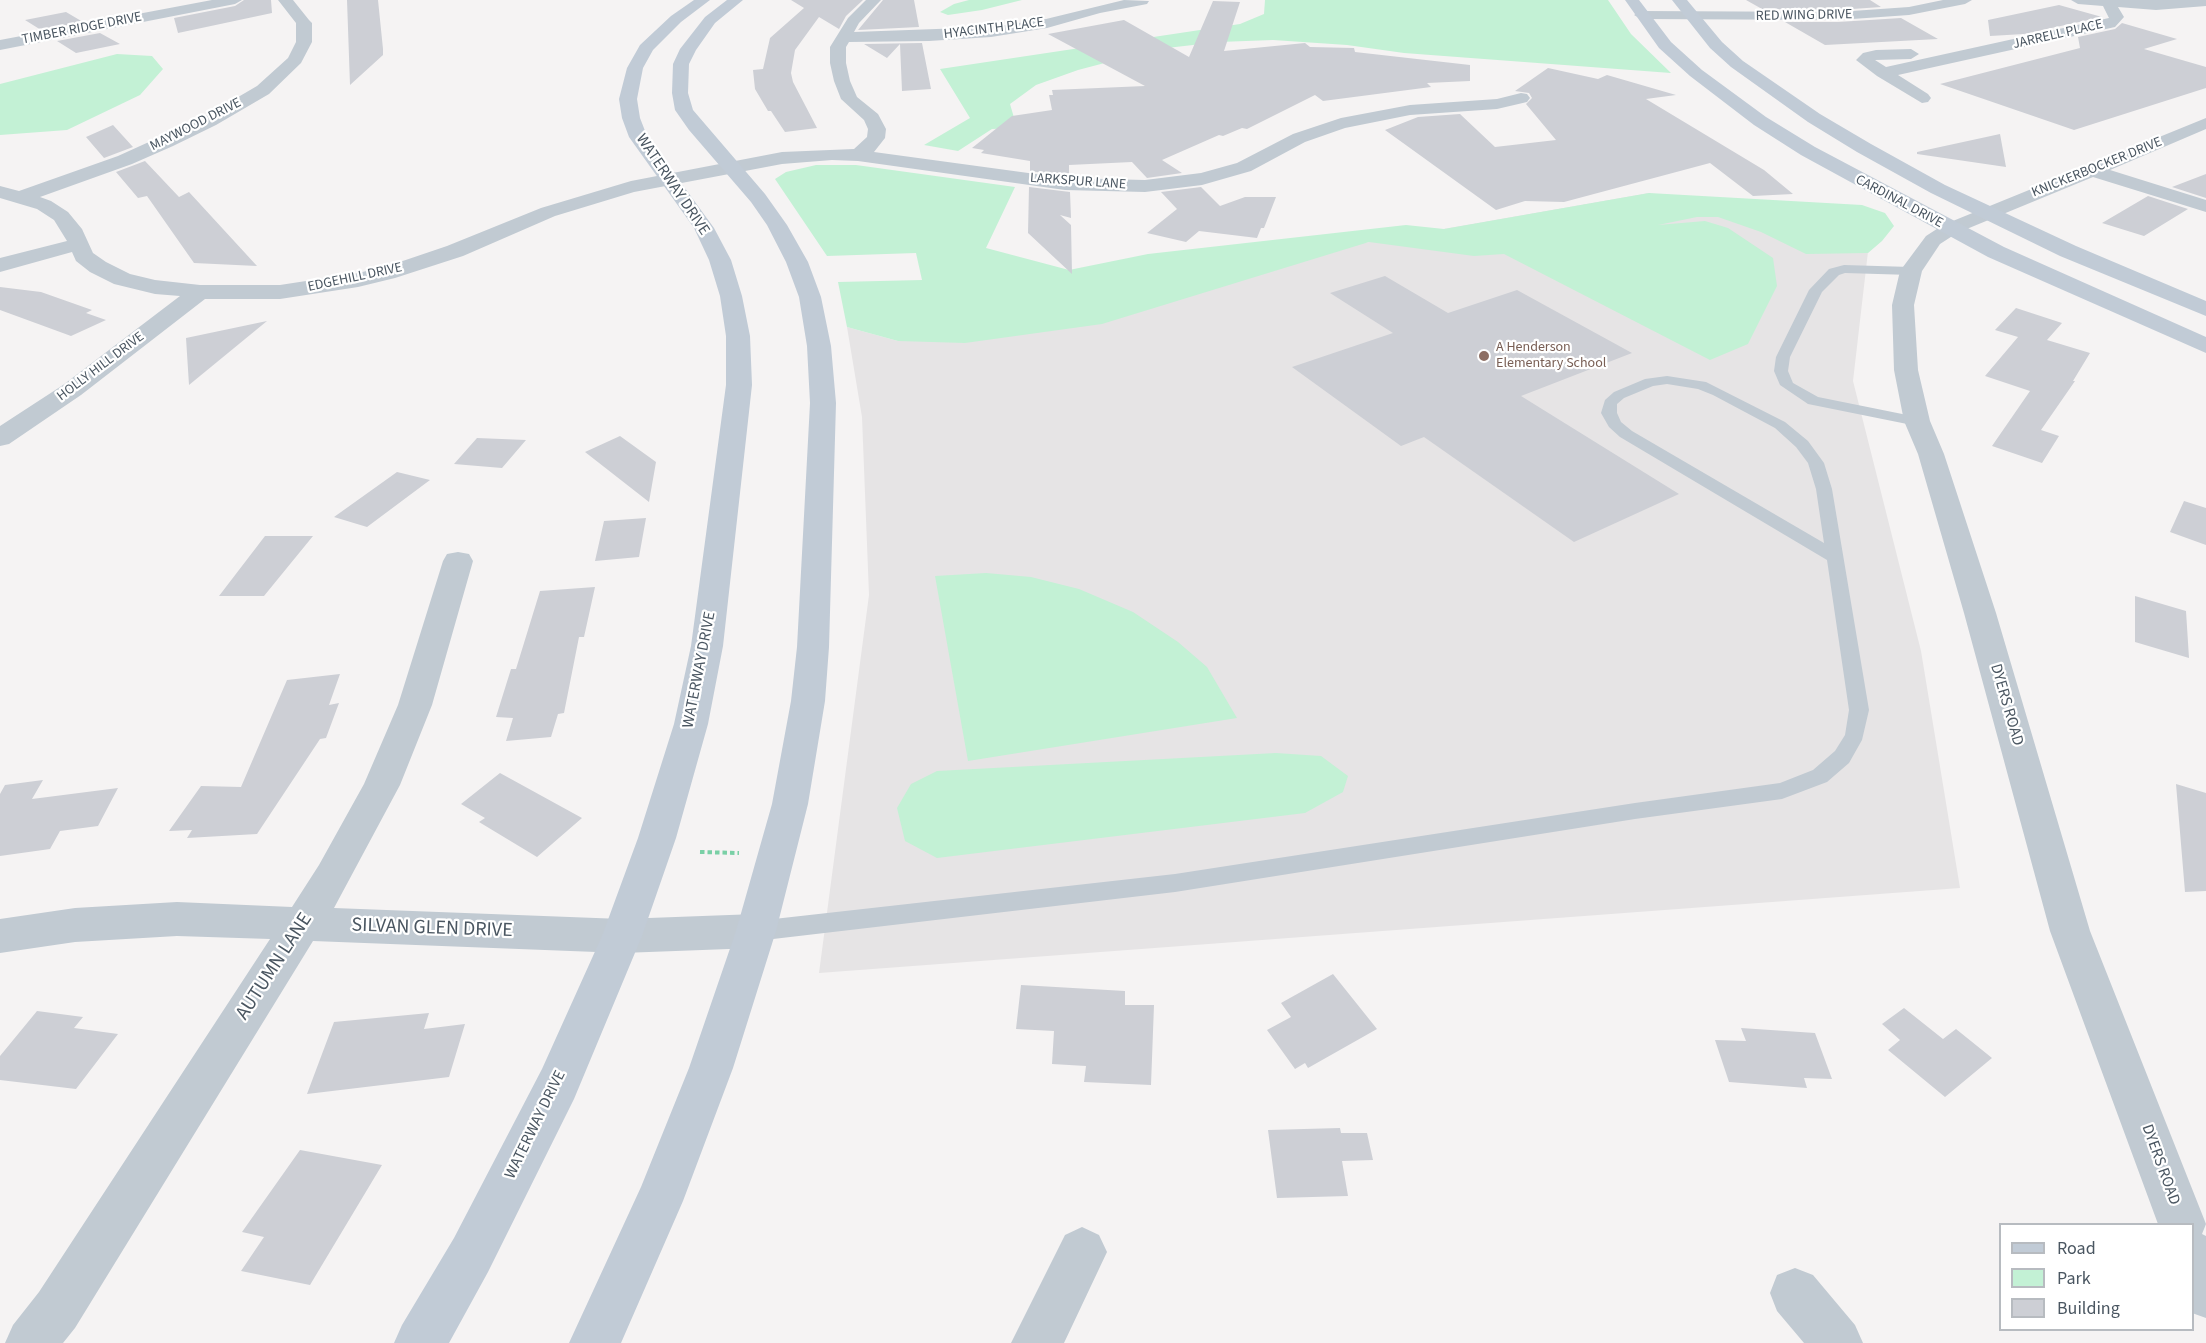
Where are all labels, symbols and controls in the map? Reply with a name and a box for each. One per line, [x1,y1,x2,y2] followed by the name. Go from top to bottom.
[1755,7,1853,25] street label: RED WING DRIVE
[21,9,143,49] street label: TIMBER RIDGE DRIVE
[943,15,1045,43] street label: HYACINTH PLACE
[2011,17,2105,53] street label: JARRELL PLACE
[148,95,244,155] street label: MAYWOOD DRIVE
[631,131,713,239] street label: WATERWAY DRIVE
[2029,134,2165,202] street label: KNICKERBOCKER DRIVE
[1029,170,1127,194] street label: LARKSPUR LANE
[1852,172,1946,232] street label: CARDINAL DRIVE
[306,260,404,296] street label: EDGEHILL DRIVE
[54,329,148,405] street label: HOLLY HILL DRIVE
[1496,340,1606,372] place label: A Henderson Elementary School
[1477,349,1491,363] marker: A Henderson Elementary School
[679,610,721,730] street label: WATERWAY DRIVE
[1985,662,2027,748] street label: DYERS ROAD
[232,909,318,1025] street label: AUTUMN LANE
[351,914,513,944] street label: SILVAN GLEN DRIVE
[501,1068,571,1182] street label: WATERWAY DRIVE
[2137,1122,2183,1208] street label: DYERS ROAD
[1999,1223,2194,1331] legend
[2057,1236,2096,1261] text: Road
[2057,1266,2091,1291] text: Park
[2057,1296,2120,1321] text: Building

